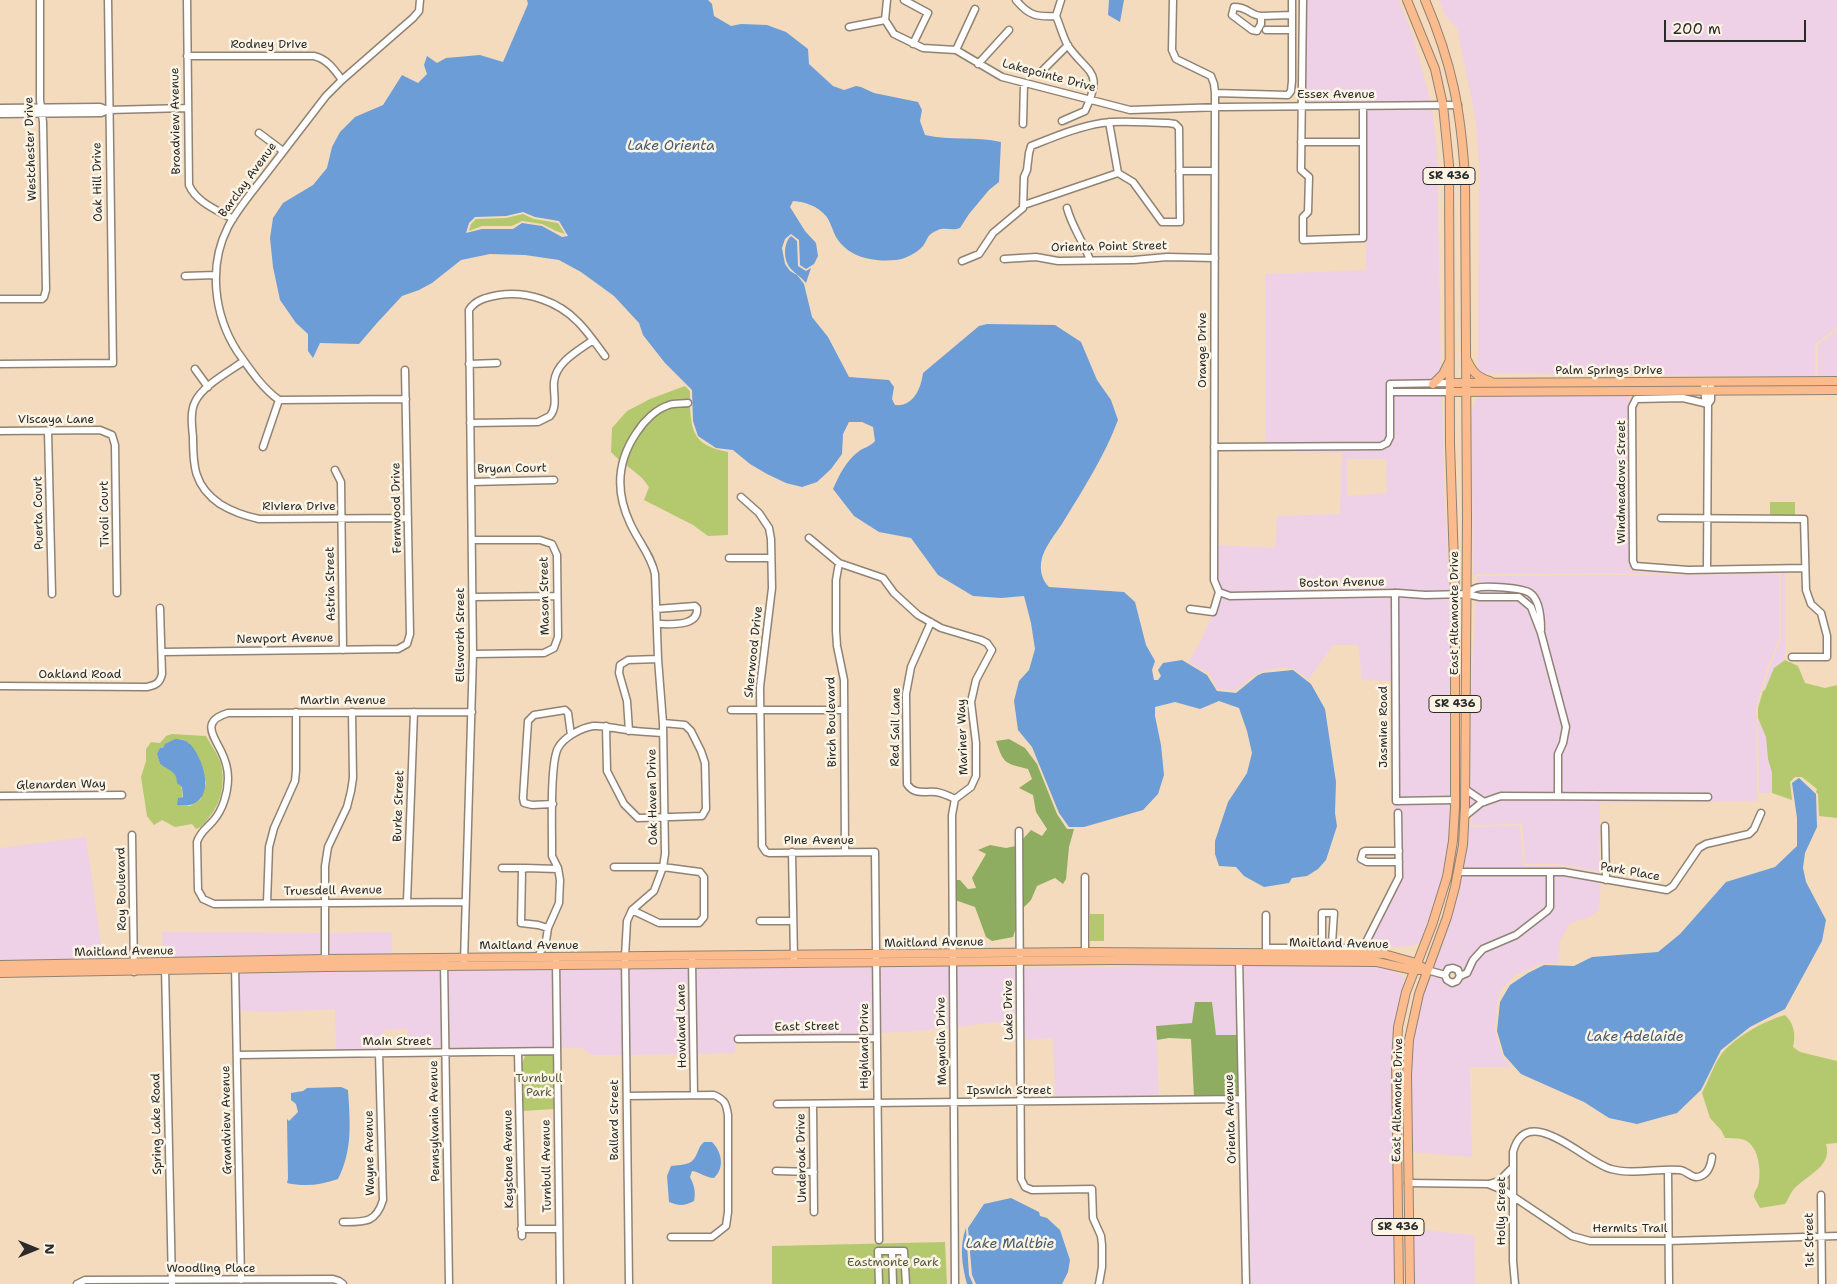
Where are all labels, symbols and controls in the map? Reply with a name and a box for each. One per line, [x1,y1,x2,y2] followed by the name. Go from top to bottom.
[1667,10,1810,42] scale bar
[1672,19,1721,39] text: 200 m
[230,38,308,52] street label: Rodney Drive
[1000,57,1098,95] street label: Lakepointe Drive
[168,67,184,175] street label: Broadview Avenue
[1297,88,1375,102] street label: Essex Avenue
[22,97,40,201] street label: Westchester Drive
[627,138,715,154] water label: Lake Orienta
[216,140,280,220] street label: Barclay Avenue
[90,142,106,222] street label: Oak Hill Drive
[1423,168,1475,185] road number: SR 436
[1051,239,1167,255] street label: Orienta Point Street
[1196,312,1210,388] street label: Orange Drive
[1555,364,1663,378] street label: Palm Springs Drive
[18,413,94,427] street label: Viscaya Lane
[1615,420,1629,544] street label: Windmeadows Street
[477,461,547,477] street label: Bryan Court
[389,462,405,554] street label: Fernwood Drive
[31,476,47,550] street label: Puerta Court
[97,480,113,548] street label: Tivoli Court
[262,500,336,514] street label: Riviera Drive
[323,547,339,621] street label: Astria Street
[1448,551,1462,675] street label: East Altamonte Drive
[537,557,553,635] street label: Mason Street
[1299,575,1385,591] street label: Boston Avenue
[454,588,468,682] street label: Ellsworth Street
[742,605,766,699] street label: Sherwood Drive
[236,631,334,647] street label: Newport Avenue
[39,668,121,682] street label: Oakland Road
[824,677,840,767] street label: Birch Boulevard
[1377,686,1391,768] street label: Jasmine Road
[888,687,904,767] street label: Red Sail Lane
[300,694,386,708] street label: Martin Avenue
[1429,696,1481,712] road number: SR 436
[954,699,972,775] street label: Mariner Way
[645,749,661,845] street label: Oak Haven Drive
[391,770,407,842] street label: Burke Street
[16,777,106,793] street label: Glenarden Way
[784,834,854,848] street label: Pine Avenue
[114,847,130,931] street label: Roy Boulevard
[1599,860,1661,884] street label: Park Place
[284,883,382,899] street label: Truesdell Avenue
[884,935,984,951] street label: Maitland Avenue
[1289,936,1389,952] street label: Maitland Avenue
[479,939,579,953] street label: Maitland Avenue
[74,944,174,960] street label: Maitland Avenue
[1001,980,1017,1040] street label: Lake Drive
[674,984,690,1068] street label: Howland Lane
[934,997,950,1085] street label: Magnolia Drive
[858,1003,872,1089] street label: Highland Drive
[774,1019,840,1035] street label: East Street
[1586,1029,1684,1045] water label: Lake Adelaide
[363,1035,431,1049] street label: Main Street
[1390,1038,1406,1162] street label: East Altamonte Drive
[427,1060,443,1182] street label: Pennsylvania Avenue
[219,1065,235,1175] street label: Grandview Avenue
[516,1072,562,1100] park label: Turnbull Park
[149,1073,165,1175] street label: Spring Lake Road
[1222,1074,1240,1164] street label: Orienta Avenue
[608,1080,622,1160] street label: Ballard Street
[967,1084,1051,1098] street label: Ipswich Street
[501,1109,517,1209] street label: Keystone Avenue
[362,1110,378,1196] street label: Wayne Avenue
[794,1113,810,1203] street label: Underoak Drive
[539,1119,555,1213] street label: Turnbull Avenue
[1495,1176,1509,1246] street label: Holly Street
[1802,1212,1818,1268] street label: 1st Street
[1372,1218,1424,1236] road number: SR 436
[1593,1222,1667,1236] street label: Hermits Trail
[10,1224,60,1274] north arrow
[966,1236,1054,1252] water label: Lake Maltbie
[41,1243,59,1255] text: N
[847,1256,939,1270] park label: Eastmonte Park
[166,1262,256,1276] street label: Woodling Place

